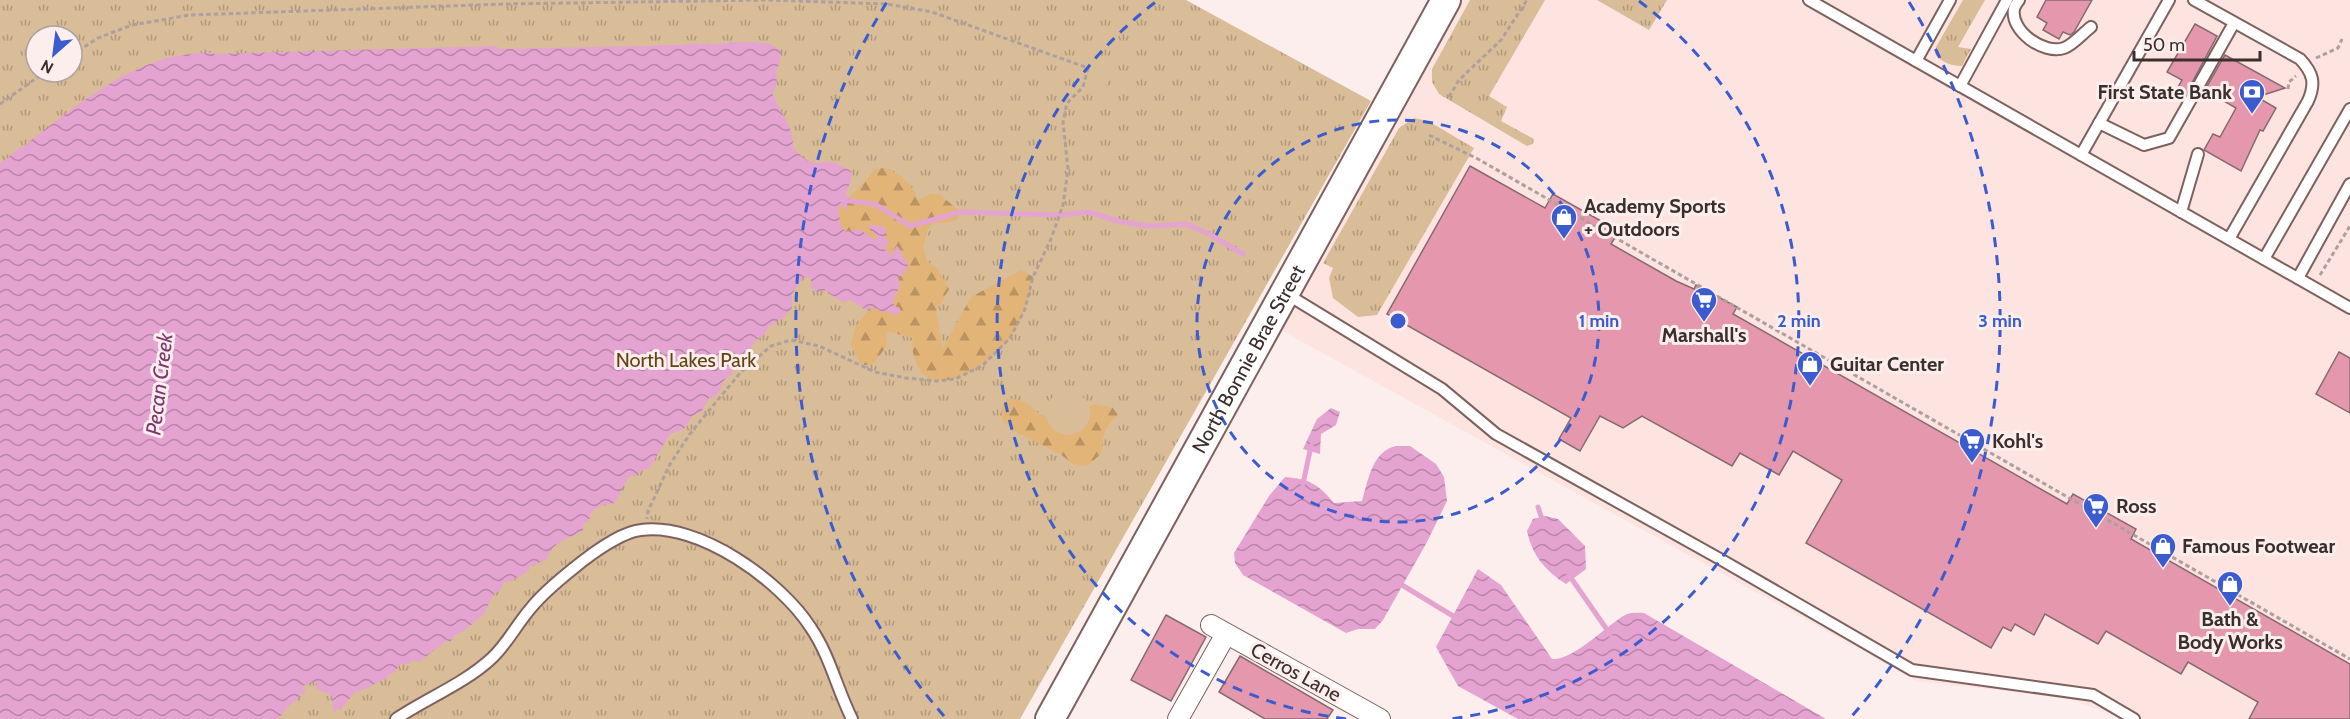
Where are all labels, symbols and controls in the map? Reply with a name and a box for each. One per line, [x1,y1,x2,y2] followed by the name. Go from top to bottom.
[24,24,84,84] north arrow
[2134,24,2260,62] scale bar
[2143,34,2185,56] text: 50 m
[38,56,57,78] text: N
[2237,77,2267,115] bank icon: First State Bank
[2097,80,2232,104] place label: First State Bank
[1584,194,1726,241] place label: Academy Sports + Outdoors
[1549,202,1579,240] shop icon: Academy Sports + Outdoors
[1187,260,1310,457] street label: North Bonnie Brae Street
[1689,285,1719,323] supermarket icon: Marshall's
[1579,310,1619,332] text: 1 min
[1777,310,1821,332] text: 2 min
[1978,310,2022,332] text: 3 min
[1388,311,1408,331] centre of rings
[1662,323,1746,347] place label: Marshall's
[140,331,178,436] water label: Pecan Creek
[616,348,756,372] park label: North Lakes Park
[1795,349,1825,387] shop icon: Guitar Center
[1830,352,1944,376] place label: Guitar Center
[1957,426,1987,464] supermarket icon: Kohl's
[1992,429,2043,453] place label: Kohl's
[2081,491,2111,529] supermarket icon: Ross
[2116,494,2156,518] place label: Ross
[2148,531,2178,569] shop icon: Famous Footwear
[2182,534,2335,558] place label: Famous Footwear
[2215,569,2245,607] shop icon: Bath & Body Works
[2177,607,2283,654] place label: Bath & Body Works
[1247,637,1345,707] street label: Cerros Lane

